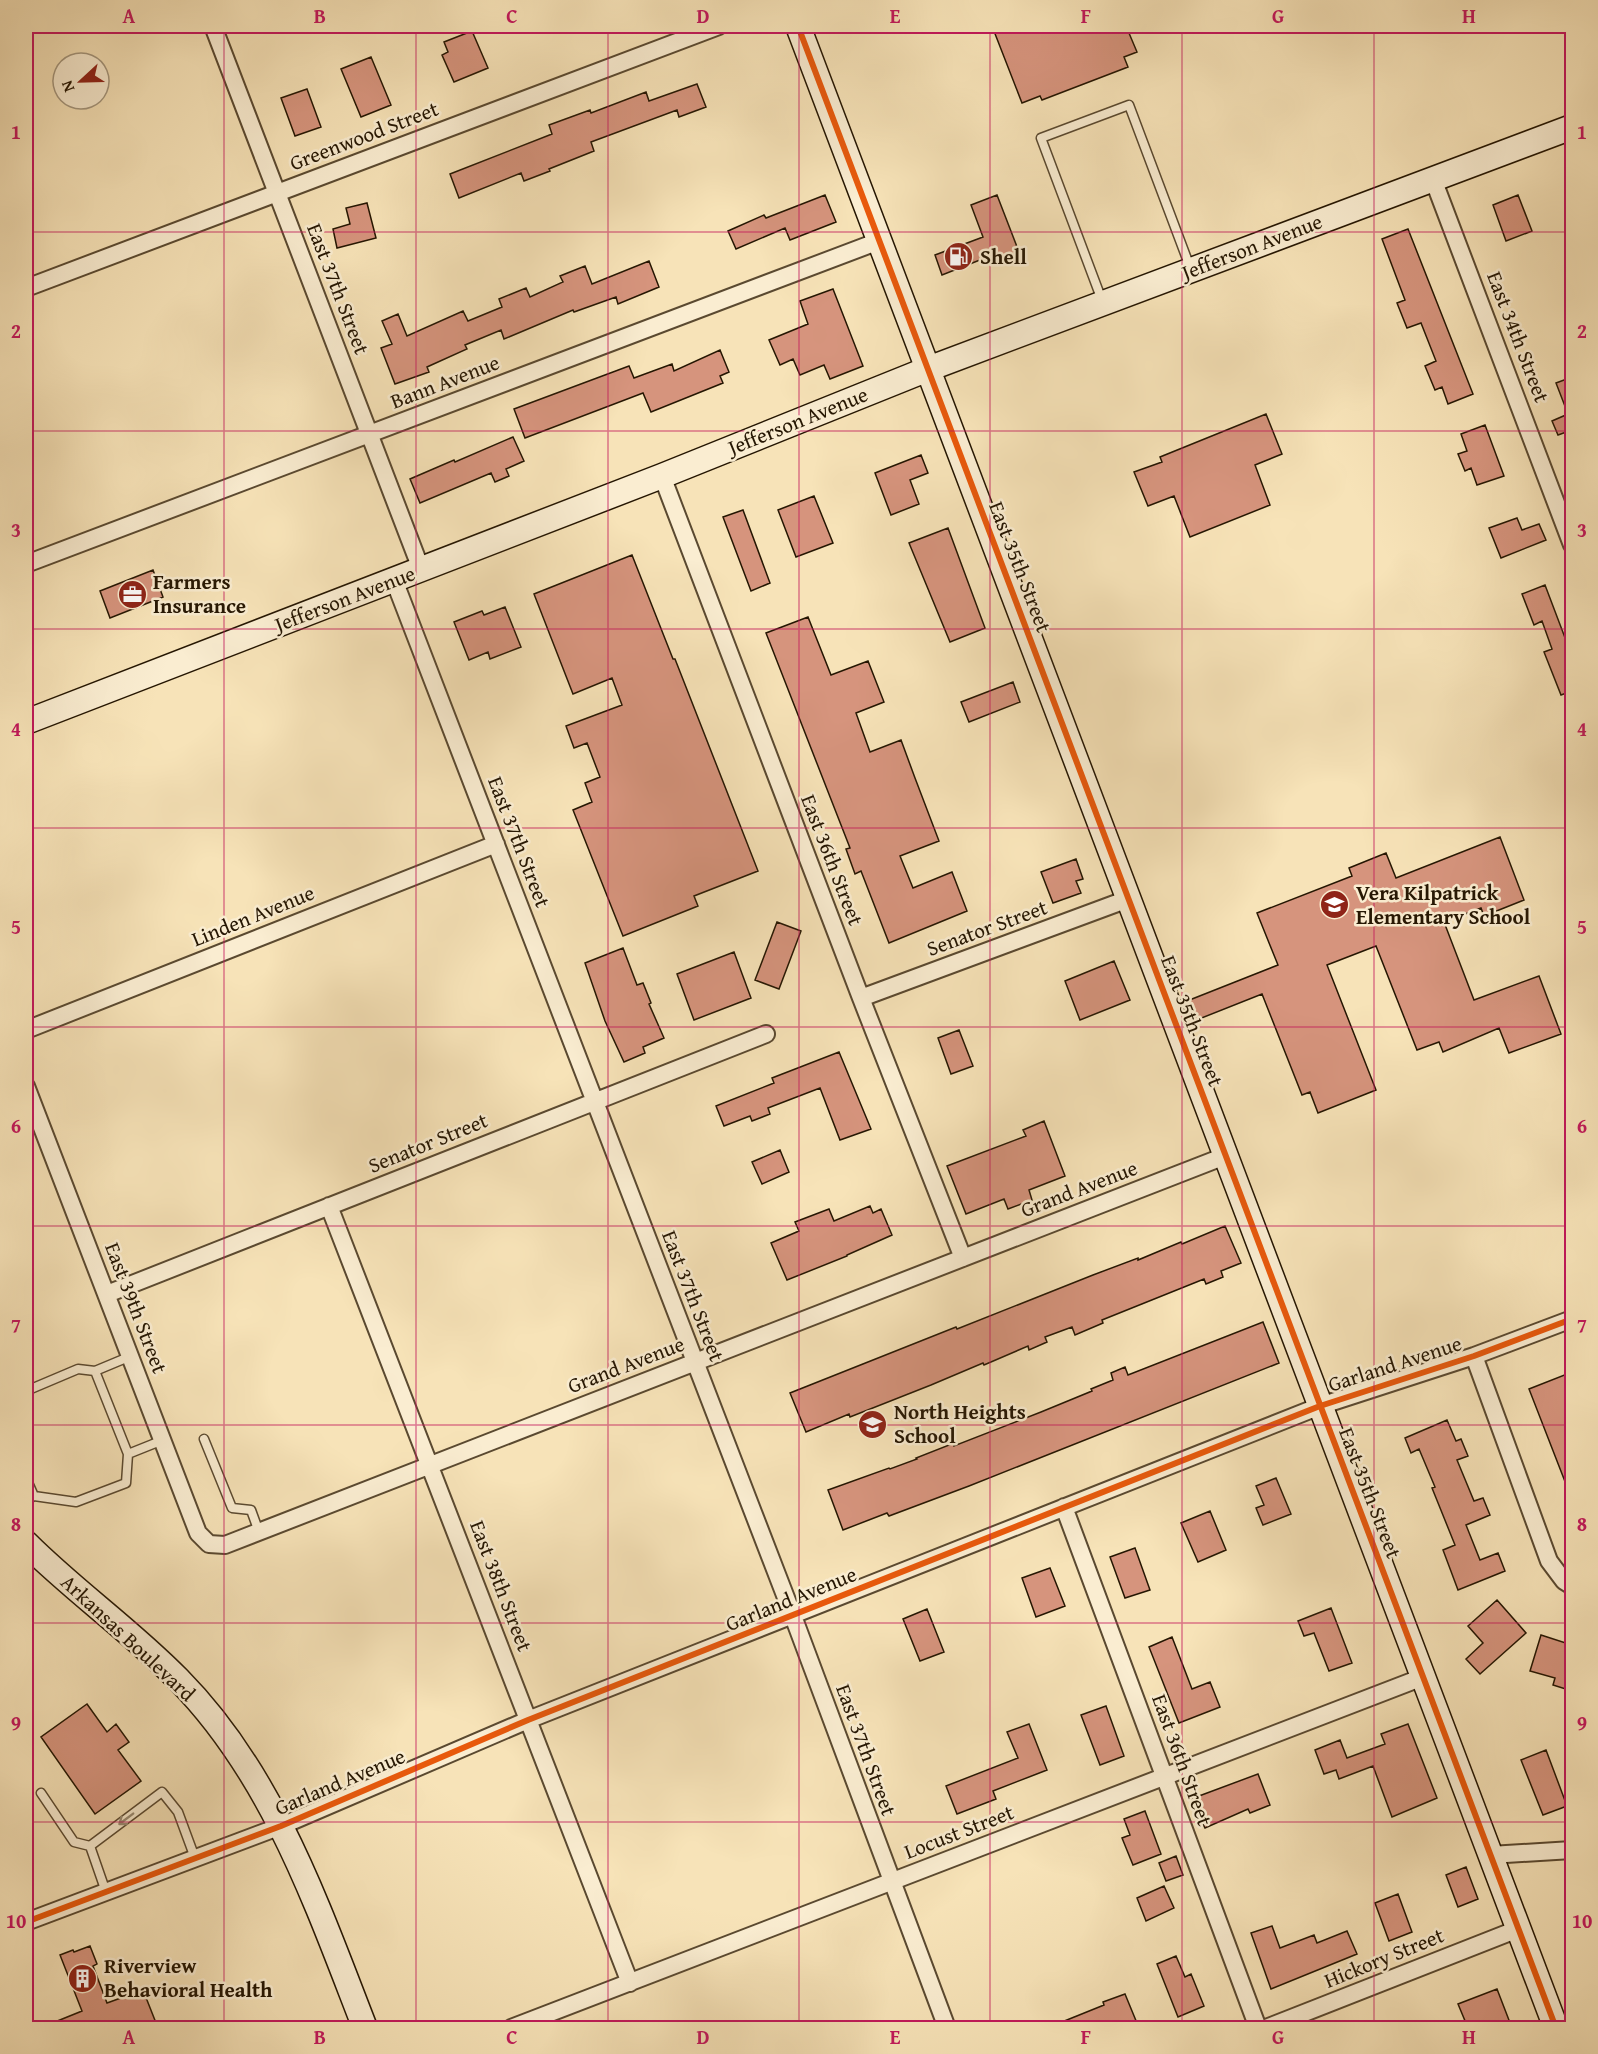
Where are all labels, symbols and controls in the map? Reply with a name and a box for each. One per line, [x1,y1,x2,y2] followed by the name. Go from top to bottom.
[123,1,136,30] text: A
[314,1,326,30] text: B
[506,1,518,30] text: C
[696,1,710,30] text: D
[890,1,901,30] text: E
[1081,1,1091,30] text: F
[1272,1,1284,30] text: G
[1462,1,1476,30] text: H
[51,51,111,111] north arrow
[54,77,80,96] text: N
[285,93,443,178] street label: Greenwood Street
[11,117,21,146] text: 1
[1577,117,1587,146] text: 1
[1174,205,1327,289] street label: Jefferson Avenue
[299,219,378,359] street label: East 37th Street
[943,241,975,273] fuel station icon: Shell
[980,241,1027,272] place label: Shell
[1479,267,1558,407] street label: East 34th Street
[11,316,21,345] text: 2
[1577,316,1587,345] text: 2
[386,346,504,417] street label: Bann Avenue
[720,378,873,464] street label: Jefferson Avenue
[981,497,1060,637] street label: East 35th Street
[11,515,21,544] text: 3
[1577,515,1587,544] text: 3
[267,557,420,641] street label: Jefferson Avenue
[153,566,246,621] place label: Farmers Insurance
[116,578,148,610] office icon: Farmers Insurance
[11,714,21,743] text: 4
[1577,714,1587,743] text: 4
[480,772,559,912] street label: East 37th Street
[793,790,872,930] street label: East 36th Street
[187,877,319,954] street label: Linden Avenue
[1356,877,1531,932] place label: Vera Kilpatrick Elementary School
[1319,889,1351,921] school or university icon: Vera Kilpatrick Elementary School
[922,891,1052,964] street label: Senator Street
[11,912,21,941] text: 5
[1577,912,1587,941] text: 5
[1153,951,1232,1091] street label: East 35th Street
[363,1104,493,1181] street label: Senator Street
[11,1111,21,1140] text: 6
[1577,1111,1587,1140] text: 6
[1016,1152,1142,1225] street label: Grand Avenue
[654,1226,733,1366] street label: East 37th Street
[97,1238,176,1378] street label: East 39th Street
[11,1310,21,1339] text: 7
[1577,1310,1587,1339] text: 7
[1324,1327,1466,1400] street label: Garland Avenue
[563,1328,689,1401] street label: Grand Avenue
[894,1396,1026,1451] place label: North Heights School
[857,1408,889,1440] school or university icon: North Heights School
[1331,1423,1410,1563] street label: East 35th Street
[11,1509,21,1538] text: 8
[1577,1509,1587,1538] text: 8
[462,1516,541,1656] street label: East 38th Street
[721,1558,861,1639] street label: Garland Avenue
[54,1567,203,1709] street label: Arkansas Boulevard
[828,1680,905,1821] street label: East 37th Street
[1144,1690,1221,1831] street label: East 36th Street
[11,1708,21,1737] text: 9
[1577,1708,1587,1737] text: 9
[270,1740,410,1823] street label: Garland Avenue
[900,1796,1019,1867] street label: Locust Street
[118,1813,134,1825] one-way arrow
[6,1906,26,1935] text: 10
[1572,1906,1592,1935] text: 10
[1319,1919,1449,1996] street label: Hickory Street
[104,1950,273,2005] place label: Riverview Behavioral Health
[67,1962,99,1994] building icon: Riverview Behavioral Health
[123,2022,136,2051] text: A
[314,2022,326,2051] text: B
[506,2022,518,2051] text: C
[696,2022,710,2051] text: D
[890,2022,901,2051] text: E
[1081,2022,1091,2051] text: F
[1272,2022,1284,2051] text: G
[1462,2022,1476,2051] text: H

